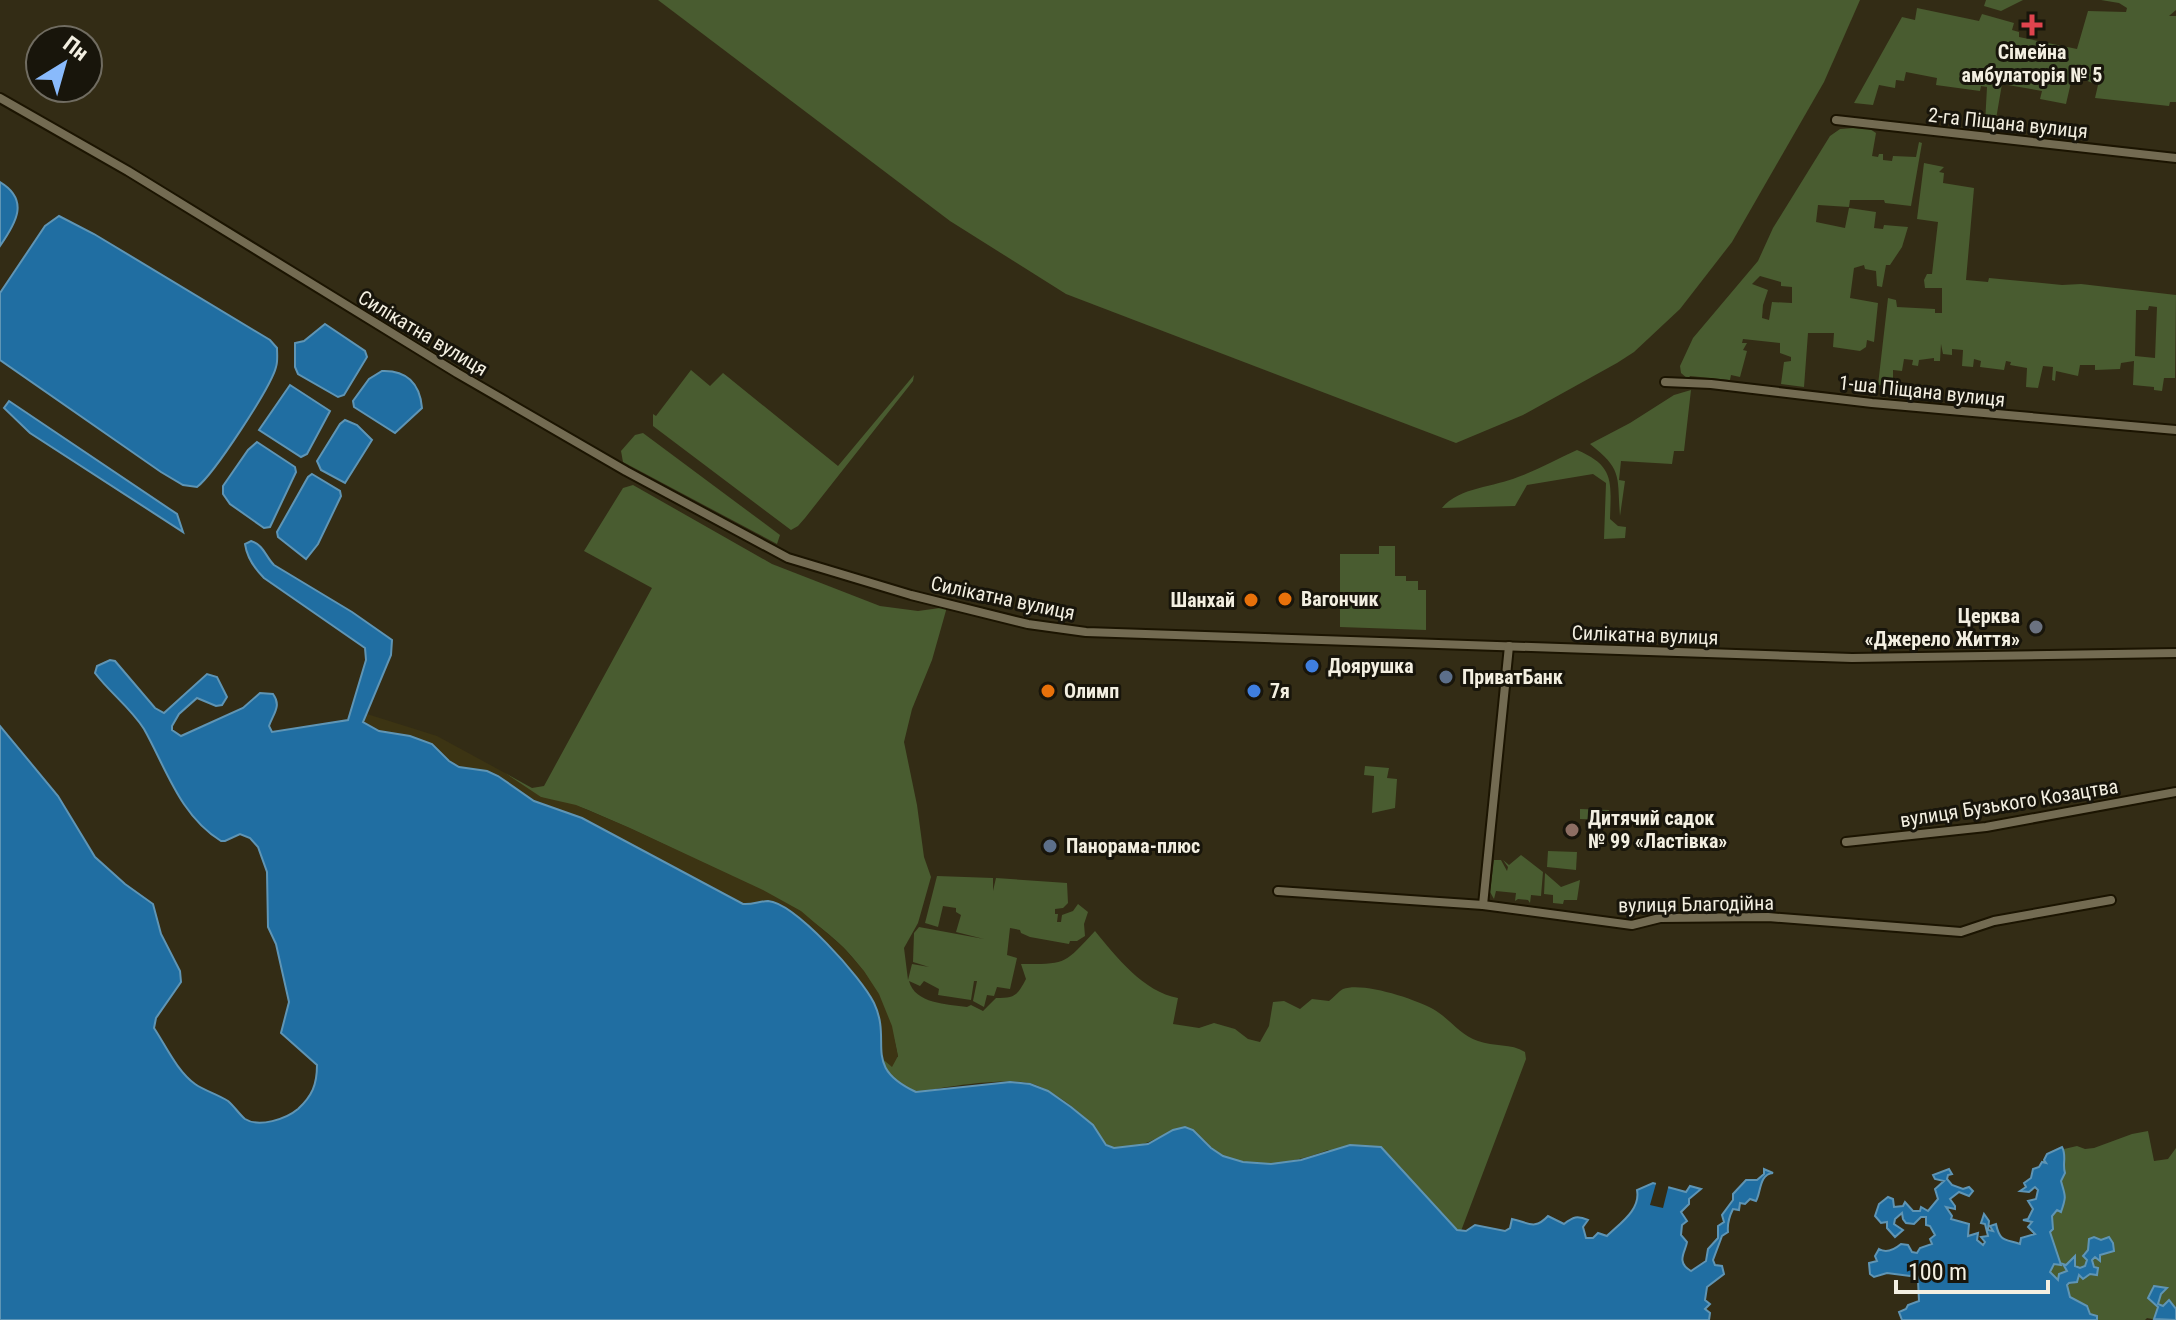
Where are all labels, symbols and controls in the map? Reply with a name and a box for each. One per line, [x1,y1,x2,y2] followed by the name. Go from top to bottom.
[2021,14,2043,36] marker: Сімейна амбулаторія № 5
[24,24,104,104] north arrow
[58,31,93,66] text: Пн
[1962,40,2102,87] place label: Сімейна амбулаторія № 5
[1927,103,2089,143] street label: 2-га Піщана вулиця
[354,285,492,381] street label: Силікатна вулиця
[1838,370,2006,412] street label: 1-ша Піщана вулиця
[929,571,1077,625] street label: Силікатна вулиця
[1301,587,1379,611] place label: Вагончик
[1170,588,1235,612] place label: Шанхай
[1276,590,1294,608] marker: Вагончик
[1242,591,1260,609] marker: Шанхай
[1865,604,2020,651] place label: Церква «Джерело Життя»
[2027,618,2045,636] marker: Церква «Джерело Життя»
[1571,620,1719,650] street label: Силікатна вулиця
[1328,654,1414,678] place label: Доярушка
[1303,657,1321,675] marker: Доярушка
[1462,665,1563,689] place label: ПриватБанк
[1437,668,1455,686] marker: ПриватБанк
[1064,679,1119,703] place label: Олимп
[1270,679,1290,703] place label: 7я
[1039,682,1057,700] marker: Олимп
[1245,682,1263,700] marker: 7я
[1898,774,2120,832] street label: вулиця Бузького Козацтва
[1588,806,1727,853] place label: Дитячий садок № 99 «Ластівка»
[1563,821,1581,839] marker: Дитячий садок № 99 «Ластівка»
[1066,834,1200,858] place label: Панорама-плюс
[1041,837,1059,855] marker: Панорама-плюс
[1618,891,1774,917] street label: вулиця Благодійна
[1896,1244,2048,1294] scale bar
[1908,1258,1967,1286] text: 100 m

